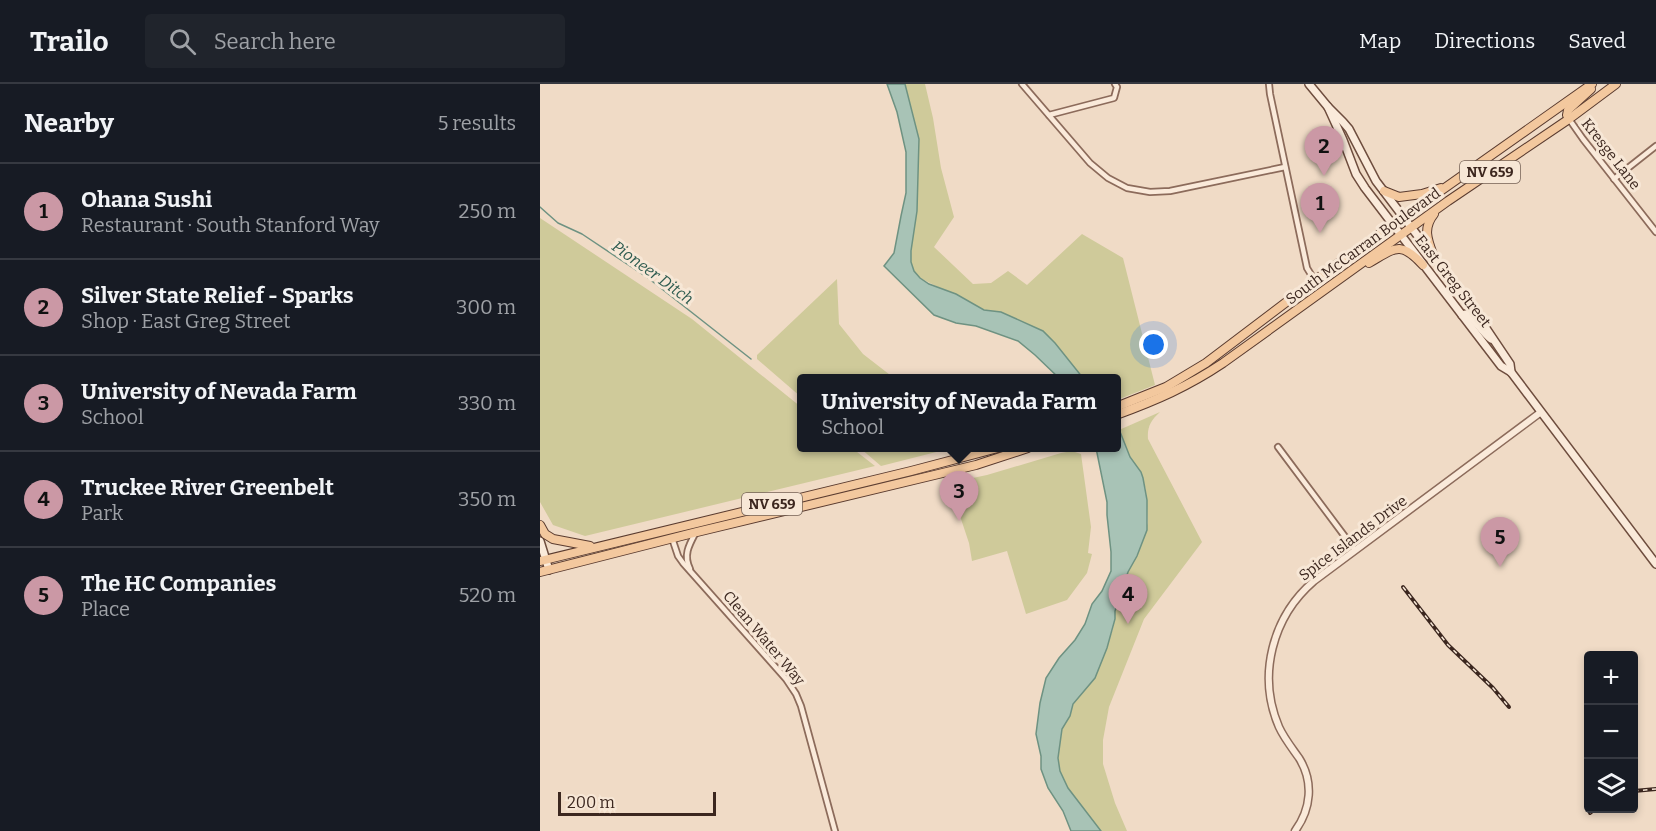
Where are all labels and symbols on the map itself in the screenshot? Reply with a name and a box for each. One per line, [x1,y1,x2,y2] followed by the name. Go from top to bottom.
[1578,115,1644,193] street label: Kresge Lane
[1304,126,1344,176] pin: 2
[1460,161,1520,183] road number: NV 659
[1282,184,1444,308] street label: South McCarran Boulevard
[1300,184,1340,233] pin: 1
[1411,231,1495,331] street label: East Greg Street
[608,237,697,308] water label: Pioneer Ditch
[1139,330,1168,359] your location
[940,472,978,521] pin: 3
[1295,492,1411,584] street label: Spice Islands Drive
[742,493,802,515] road number: NV 659
[1480,518,1520,567] pin: 5
[1108,574,1148,624] pin: 4
[719,587,809,689] street label: Clean Water Way
[558,789,716,816] scale bar

